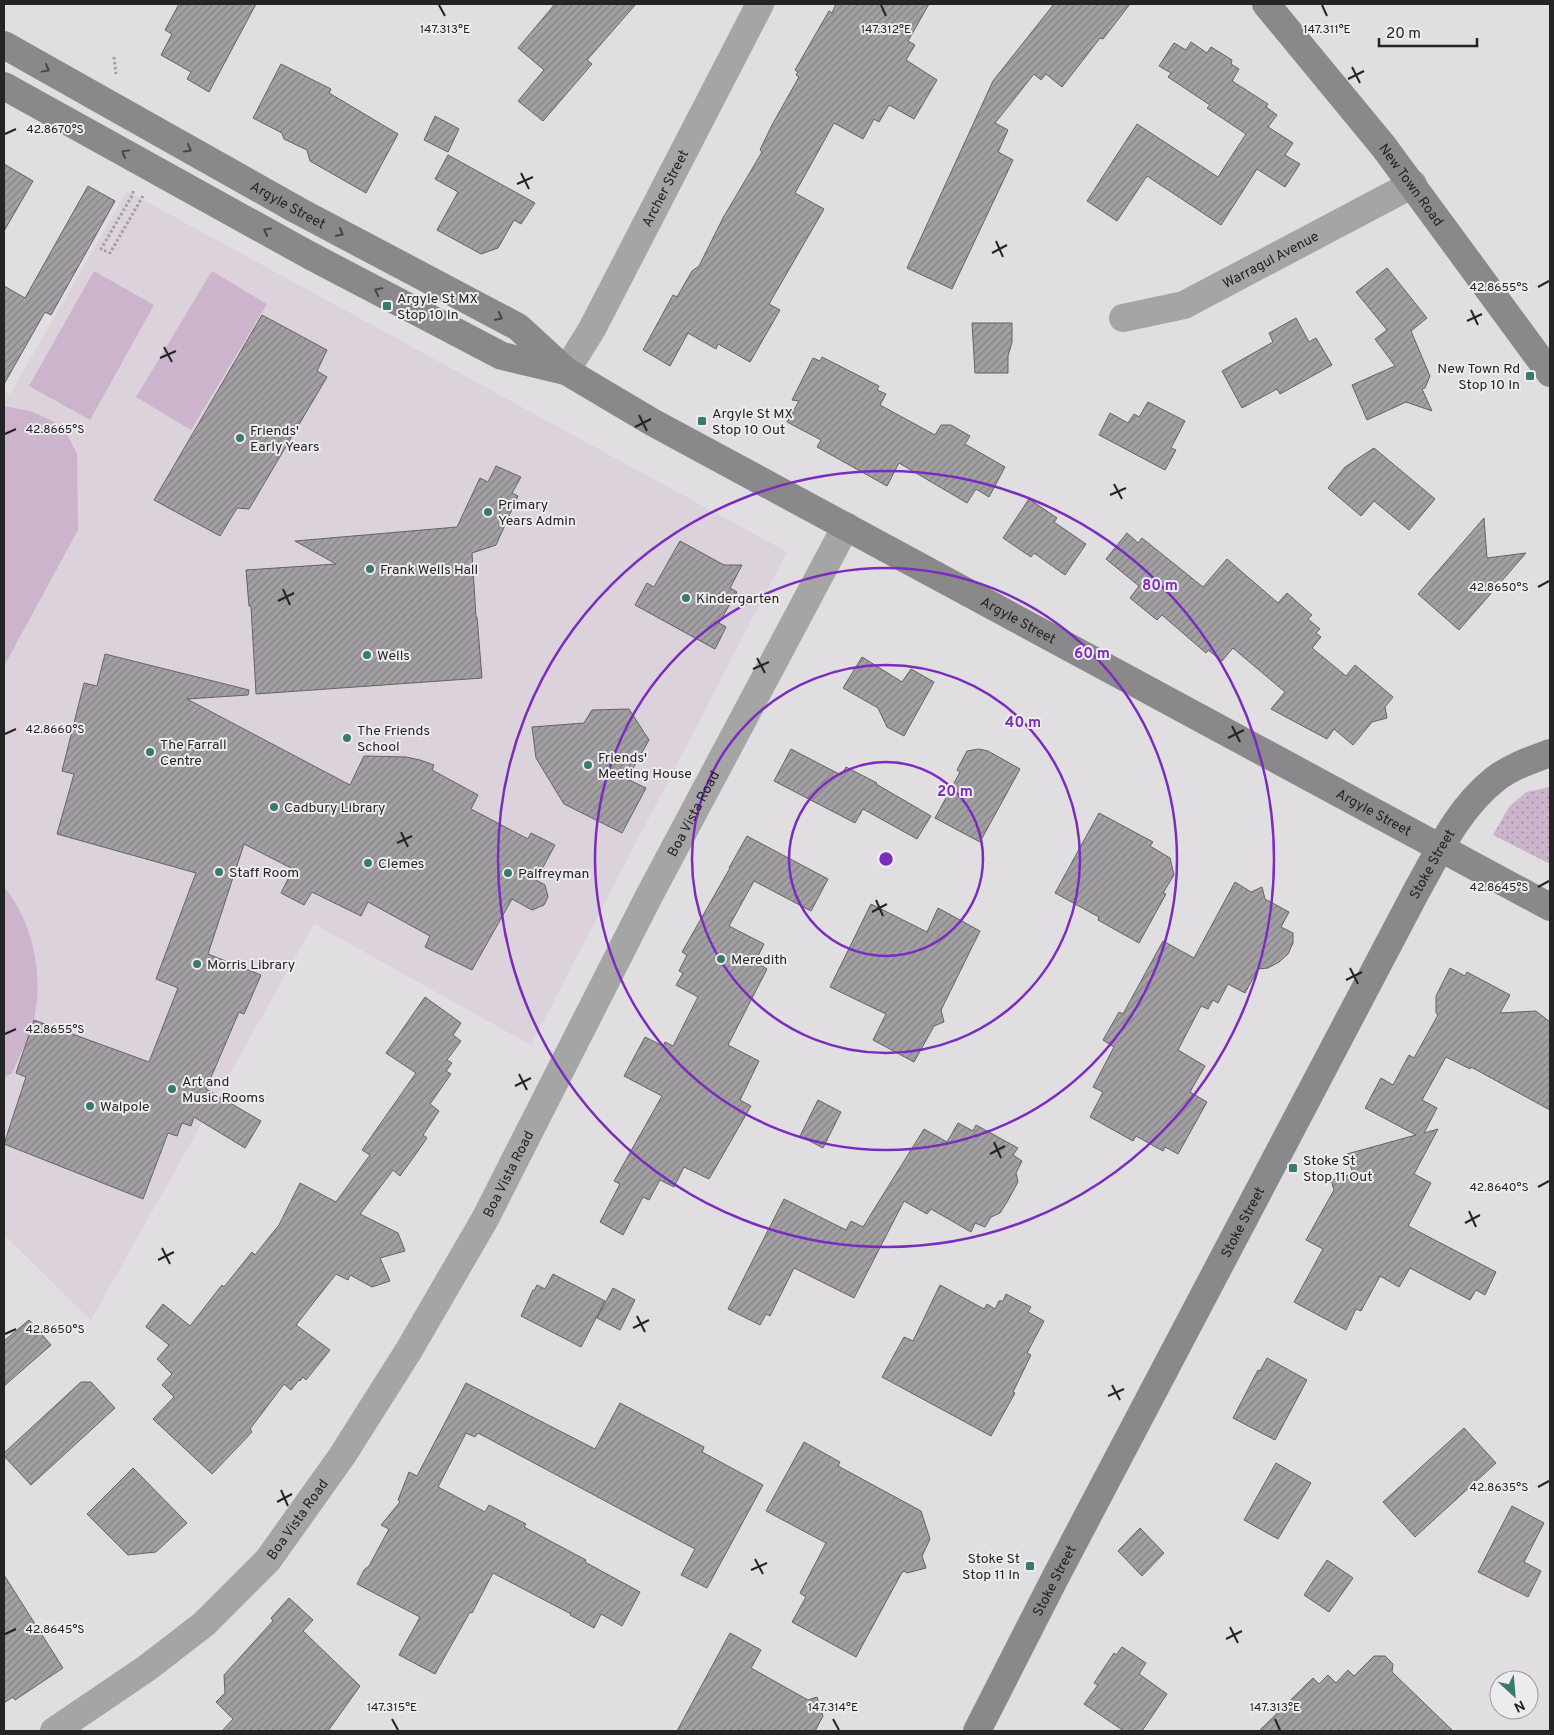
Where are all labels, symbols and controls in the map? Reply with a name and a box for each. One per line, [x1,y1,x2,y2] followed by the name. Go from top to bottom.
[1379,15,1476,47] scale bar
[420,22,470,38] text: 147.313°E
[861,22,911,38] text: 147.312°E
[1303,22,1351,38] text: 147.311°E
[1386,25,1421,44] text: 20 m
[41,63,50,73] one-way arrow
[26,122,84,138] text: 42.8670°S
[1374,141,1446,230] street label: New Town Road
[183,142,192,152] one-way arrow
[639,147,693,230] street label: Archer Street
[121,149,130,159] one-way arrow
[247,178,328,233] street label: Argyle Street
[334,226,343,236] one-way arrow
[263,228,272,238] one-way arrow
[1220,228,1322,293] street label: Warragul Avenue
[1470,280,1529,296] text: 42.8655°S
[374,287,383,297] one-way arrow
[397,291,478,324] place label: Argyle St MX Stop 10 In
[381,300,393,312] marker: Argyle St MX Stop 10 In
[493,311,502,321] one-way arrow
[1437,361,1520,394] place label: New Town Rd Stop 10 In
[1524,370,1536,382] marker: New Town Rd Stop 10 In
[712,406,793,439] place label: Argyle St MX Stop 10 Out
[696,415,708,427] marker: Argyle St MX Stop 10 Out
[26,422,84,438] text: 42.8665°S
[250,423,320,456] place label: Friends' Early Years
[234,432,246,444] marker: Friends' Early Years
[498,497,576,530] place label: Primary Years Admin
[482,506,494,518] marker: Primary Years Admin
[380,562,478,579] place label: Frank Wells Hall
[364,563,376,575] marker: Frank Wells Hall
[1142,577,1178,596] text: 80 m
[1469,580,1529,596] text: 42.8650°S
[696,591,779,608] place label: Kindergarten
[680,592,692,604] marker: Kindergarten
[977,594,1058,649] street label: Argyle Street
[1074,645,1110,664] text: 60 m
[377,648,410,665] place label: Wells
[361,649,373,661] marker: Wells
[1005,714,1041,733] text: 40 m
[26,722,84,738] text: 42.8660°S
[357,723,430,756] place label: The Friends School
[341,732,353,744] marker: The Friends School
[160,737,227,770] place label: The Farrall Centre
[144,746,156,758] marker: The Farrall Centre
[598,750,692,783] place label: Friends' Meeting House
[582,759,594,771] marker: Friends' Meeting House
[664,768,724,860] street label: Boa Vista Road
[937,783,973,802] text: 20 m
[1333,786,1414,841] street label: Argyle Street
[284,800,386,817] place label: Cadbury Library
[268,801,280,813] marker: Cadbury Library
[1407,827,1459,903] street label: Stoke Street
[877,850,895,868] centre of rings
[378,856,424,873] place label: Clemes
[362,857,374,869] marker: Clemes
[229,865,299,882] place label: Staff Room
[213,866,225,878] marker: Staff Room
[518,866,589,883] place label: Palfreyman
[502,867,514,879] marker: Palfreyman
[1470,880,1529,896] text: 42.8645°S
[731,952,787,969] place label: Meredith
[715,953,727,965] marker: Meredith
[207,957,295,974] place label: Morris Library
[191,958,203,970] marker: Morris Library
[26,1022,85,1038] text: 42.8655°S
[182,1074,265,1107] place label: Art and Music Rooms
[166,1083,178,1095] marker: Art and Music Rooms
[100,1099,150,1116] place label: Walpole
[84,1100,96,1112] marker: Walpole
[480,1128,538,1221] street label: Boa Vista Road
[1303,1153,1372,1186] place label: Stoke St Stop 11 Out
[1287,1162,1299,1174] marker: Stoke St Stop 11 Out
[1469,1180,1529,1196] text: 42.8640°S
[1218,1184,1269,1261] street label: Stoke Street
[25,1322,85,1338] text: 42.8650°S
[264,1476,333,1564] street label: Boa Vista Road
[1470,1480,1528,1496] text: 42.8635°S
[1030,1543,1081,1620] street label: Stoke Street
[962,1551,1020,1584] place label: Stoke St Stop 11 In
[1024,1560,1036,1572] marker: Stoke St Stop 11 In
[26,1622,85,1638] text: 42.8645°S
[1489,1670,1539,1720] north arrow
[1511,1695,1527,1715] text: N
[367,1700,417,1716] text: 147.315°E
[808,1700,858,1716] text: 147.314°E
[1250,1700,1300,1716] text: 147.313°E

